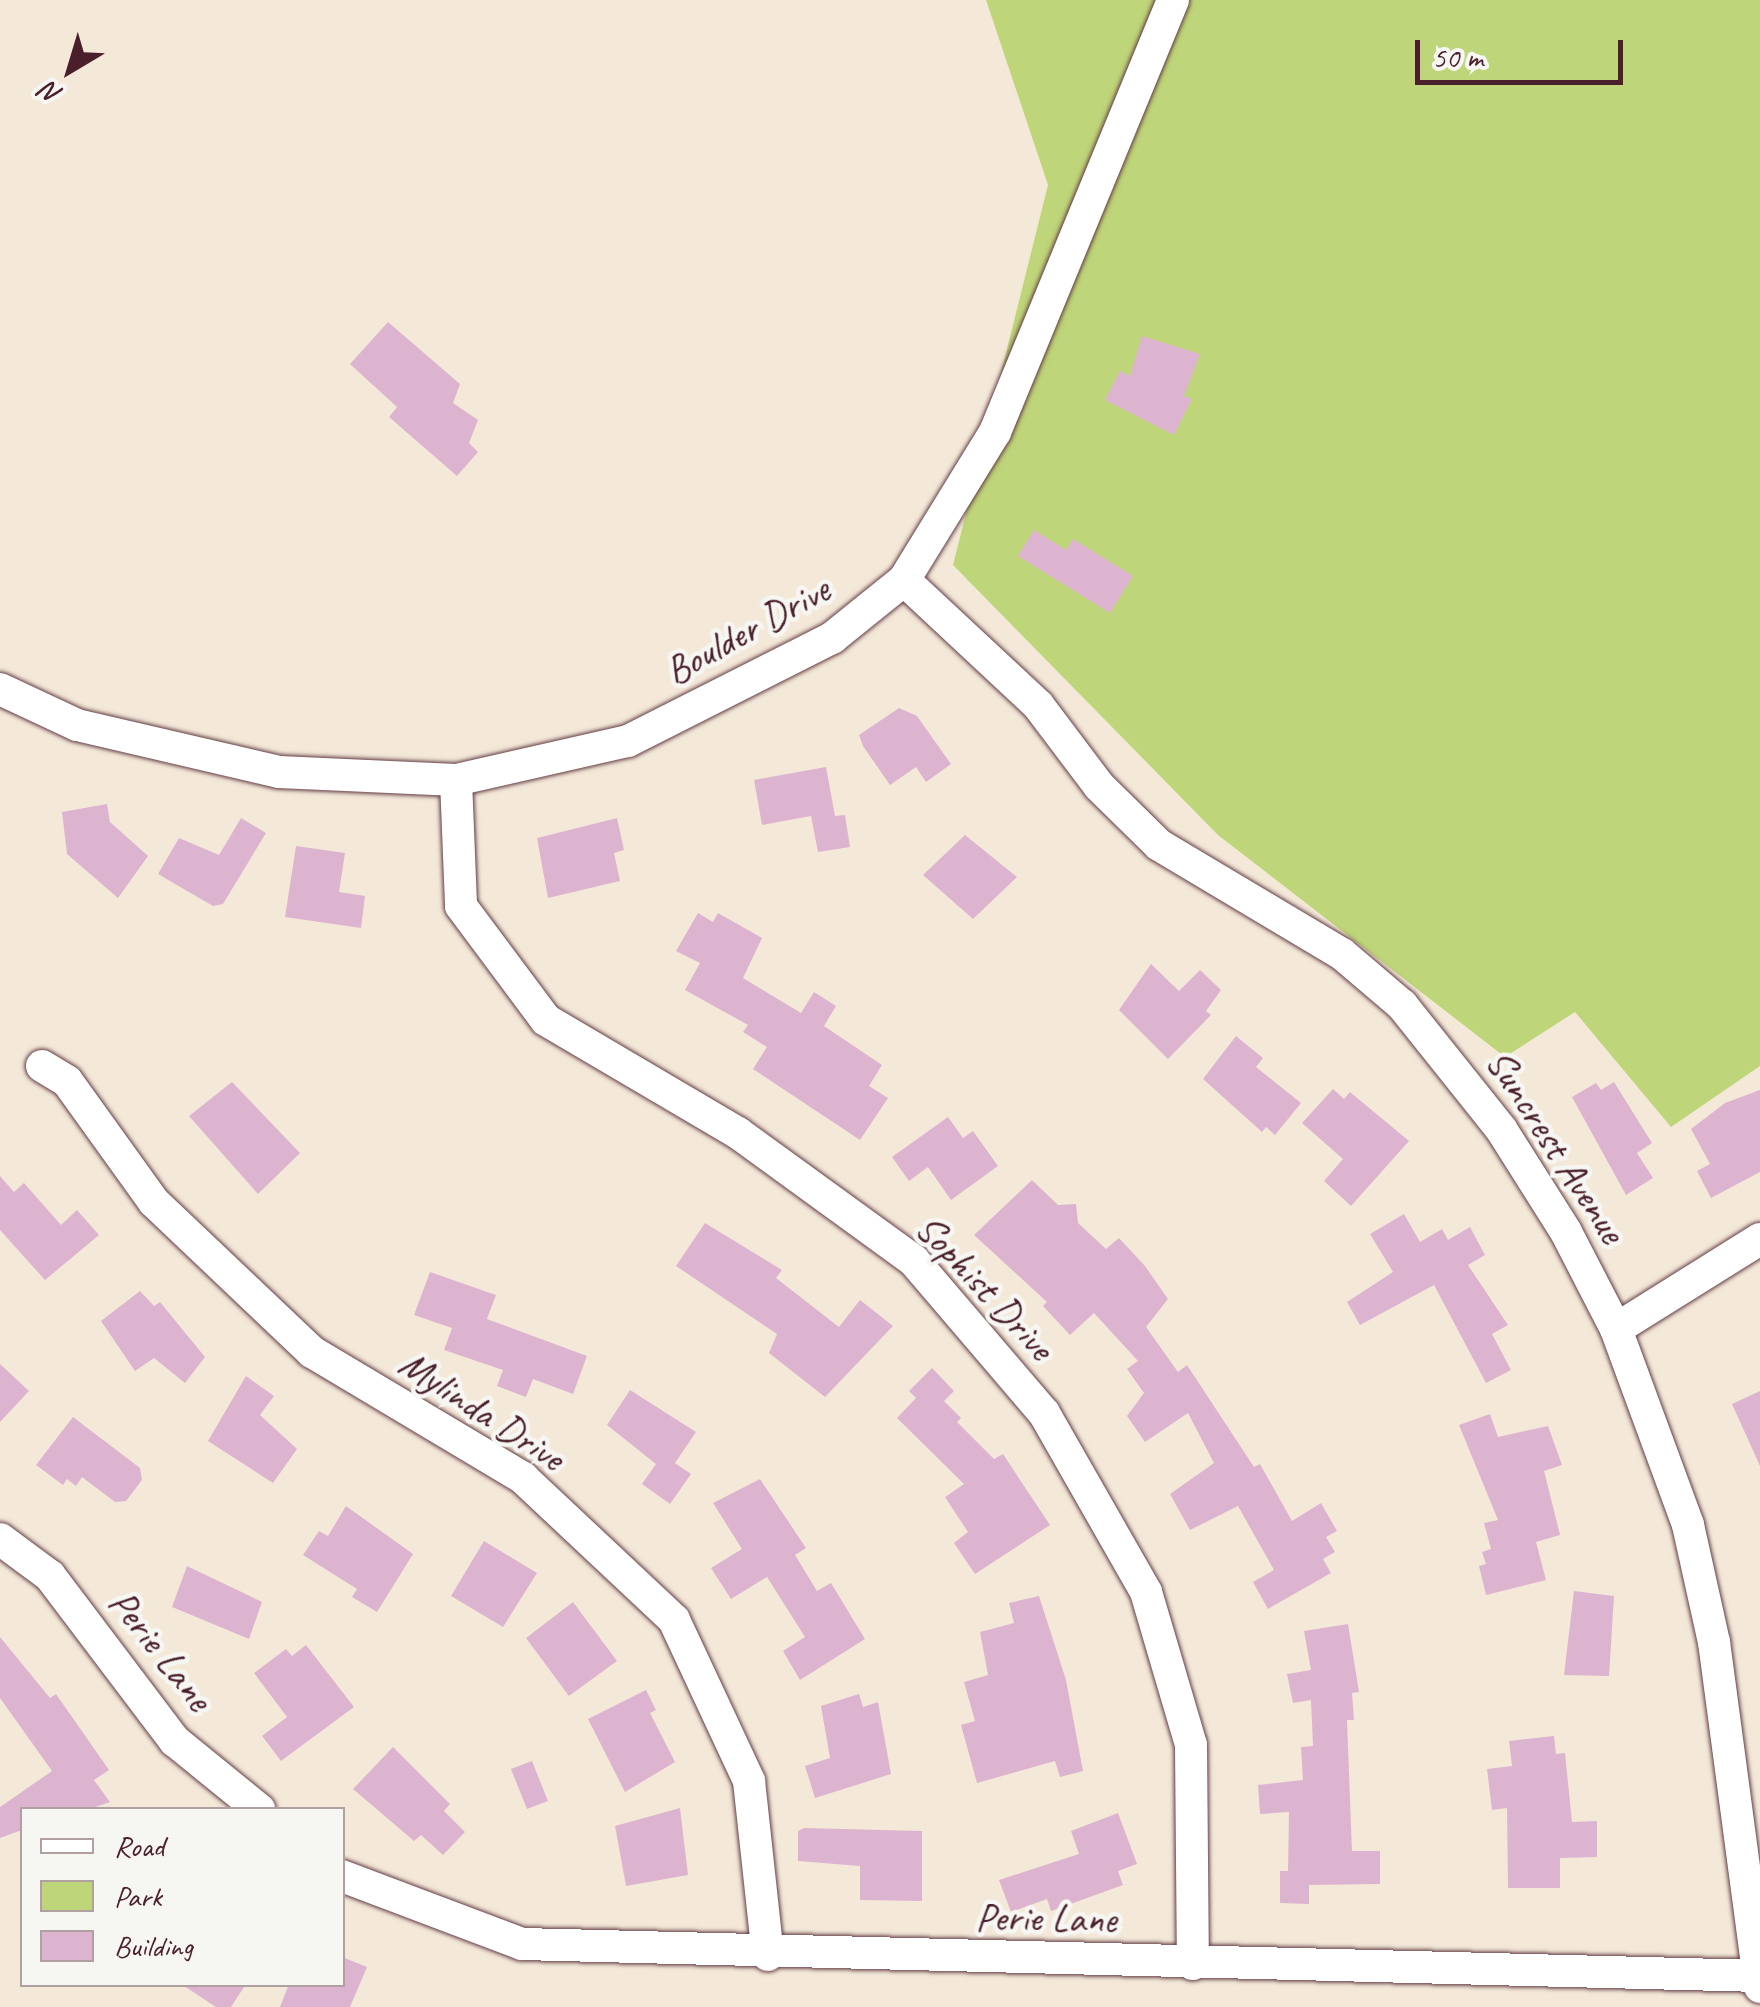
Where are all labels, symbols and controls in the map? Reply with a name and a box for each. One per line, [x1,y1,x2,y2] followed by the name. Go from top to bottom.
[20,20,120,120] north arrow
[1420,20,1628,82] scale bar
[1432,38,1483,76] text: 50 m
[34,75,69,113] text: N
[656,565,838,695] street label: Boulder Drive
[1476,1040,1636,1252] street label: Suncrest Avenue
[905,1204,1065,1370] street label: Sophist Drive
[390,1339,574,1481] street label: Mylinda Drive
[99,1580,223,1720] street label: Perie Lane
[20,1807,345,1987] legend
[114,1827,164,1865] text: Road
[114,1877,162,1915] text: Park
[975,1893,1117,1943] street label: Perie Lane
[114,1927,193,1965] text: Building

